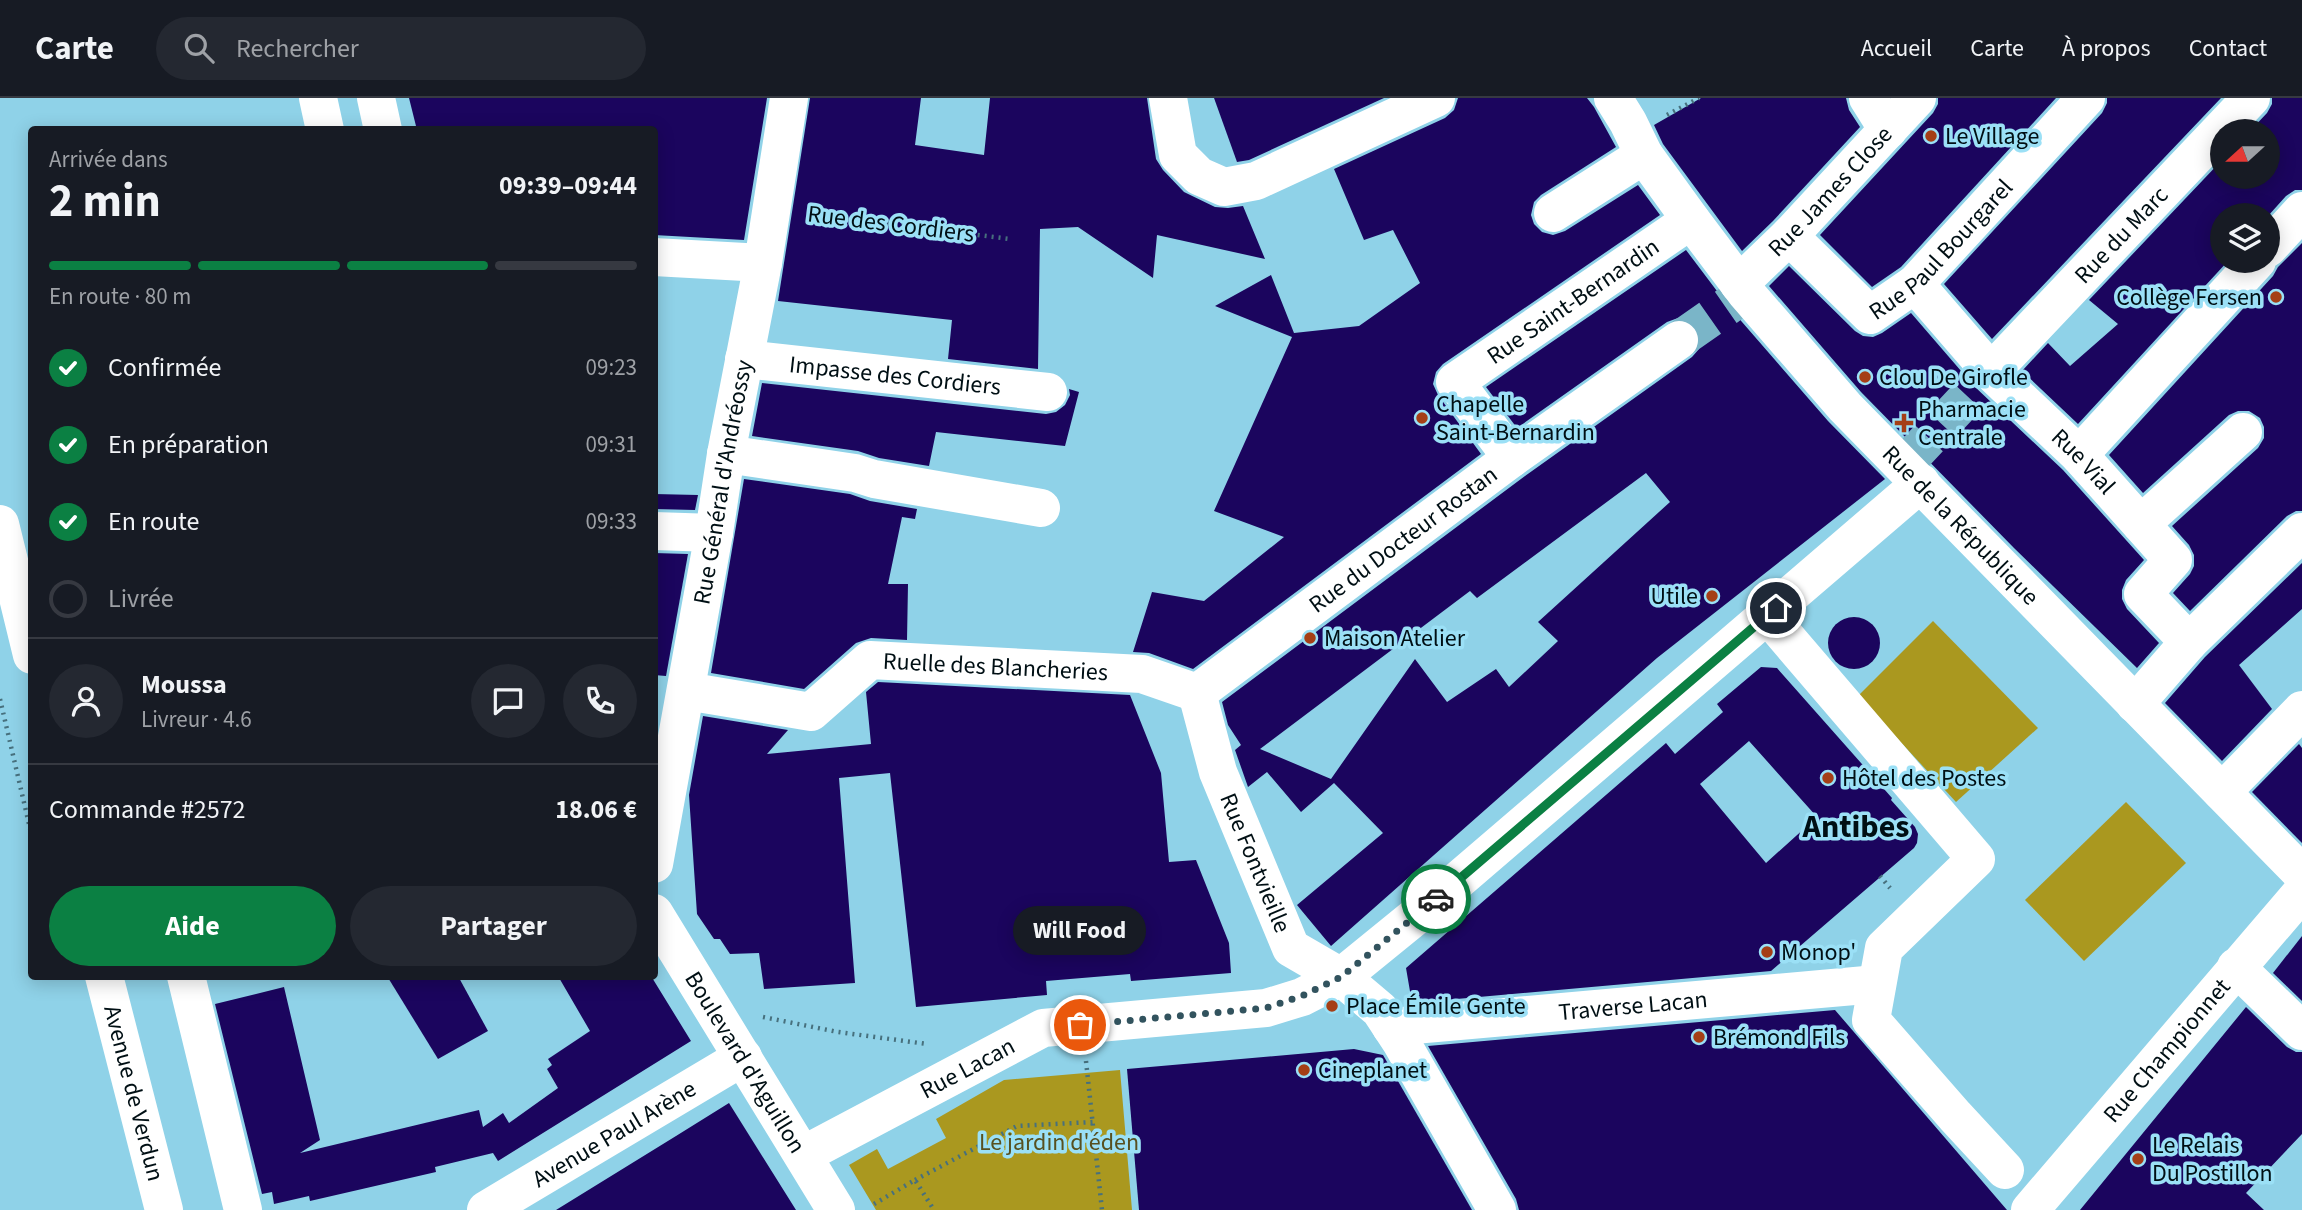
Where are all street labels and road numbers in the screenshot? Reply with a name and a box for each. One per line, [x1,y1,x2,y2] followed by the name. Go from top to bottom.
[1760,118,1900,265] street label: Rue James Close
[1861,171,2021,328] street label: Rue Paul Bourgarel
[2066,178,2176,292] street label: Rue du Marc
[806,196,976,252] street label: Rue des Cordiers
[1480,229,1666,373] street label: Rue Saint-Bernardin
[788,347,1003,404] street label: Impasse des Cordiers
[684,357,761,607] street label: Rue Général d'Andréossy
[2044,420,2124,502] street label: Rue Vial
[1874,437,2047,613] street label: Rue de la République
[1301,457,1505,621] street label: Rue du Docteur Rostan
[882,643,1109,690] street label: Ruelle des Blancheries
[1211,788,1300,938] street label: Rue Fontvieille
[676,964,815,1160] street label: Boulevard d'Aguillon
[2095,970,2238,1130] street label: Rue Championnet
[1557,982,1709,1030] street label: Traverse Lacan
[95,1001,173,1185] street label: Avenue de Verdun
[914,1028,1021,1108] street label: Rue Lacan
[525,1071,703,1196] street label: Avenue Paul Arène

